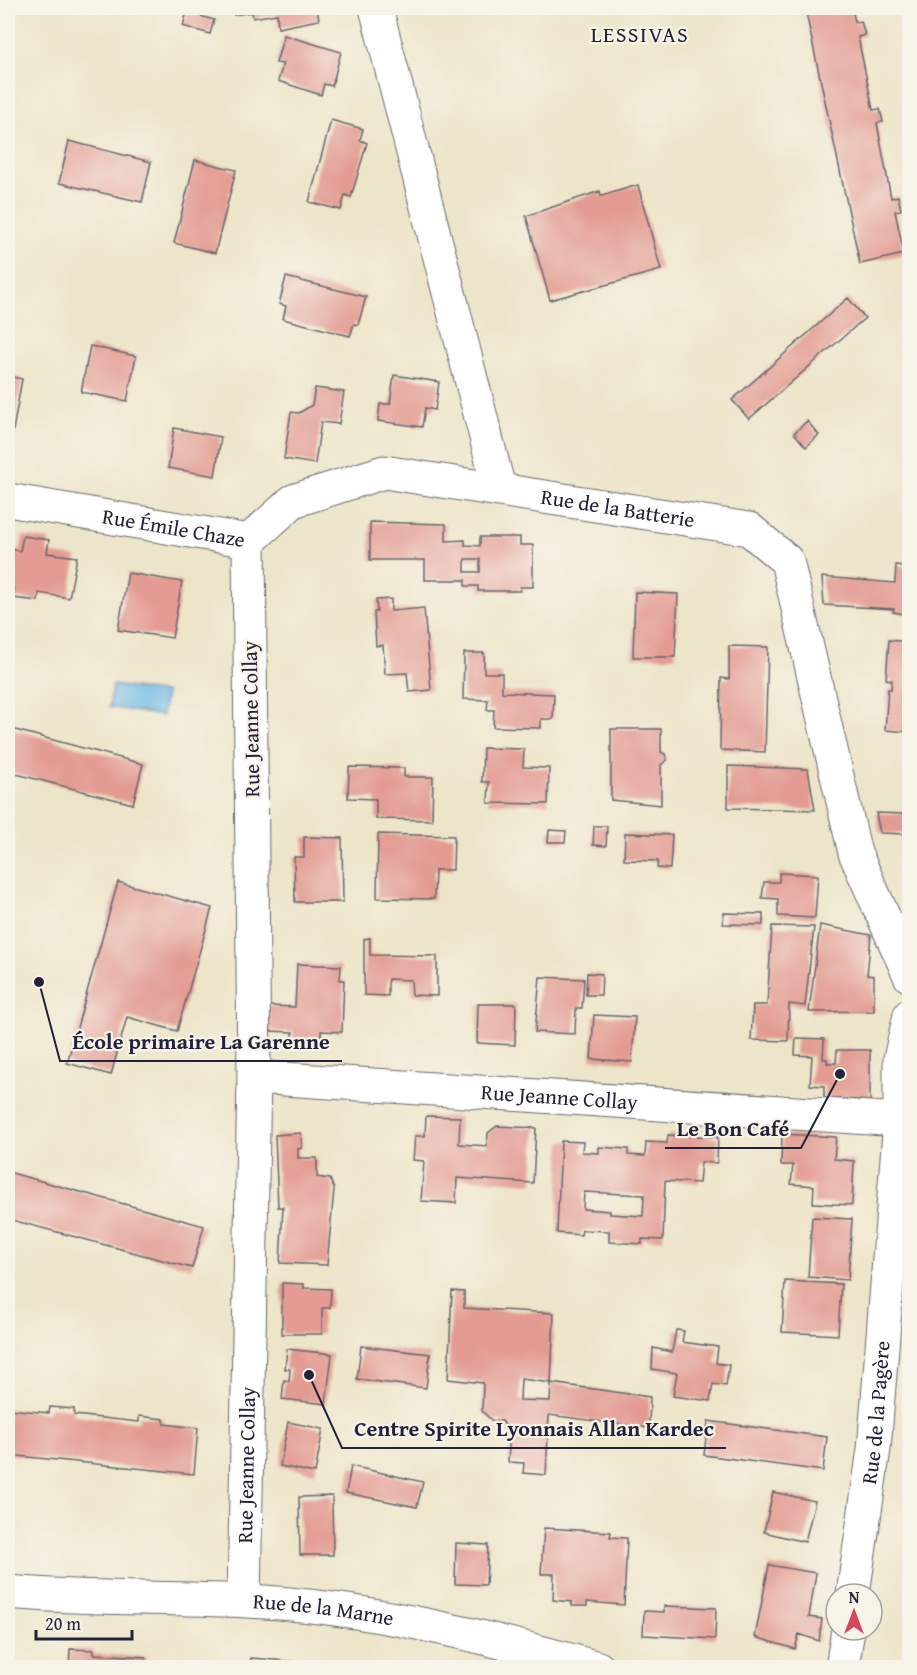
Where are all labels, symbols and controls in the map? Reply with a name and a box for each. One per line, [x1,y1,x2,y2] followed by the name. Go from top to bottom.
[591,18,689,50] district label: LESSIVAS
[539,481,697,535] street label: Rue de la Batterie
[100,500,248,555] street label: Rue Émile Chaze
[234,640,267,798] street label: Rue Jeanne Collay
[60,1021,342,1061] callout: École primaire La Garenne
[72,1025,330,1057] text: École primaire La Garenne
[480,1076,639,1118] street label: Rue Jeanne Collay
[665,1108,801,1148] callout: Le Bon Café
[677,1112,789,1144] text: Le Bon Café
[853,1340,898,1486] street label: Rue de la Pagère
[229,1386,263,1544] street label: Rue Jeanne Collay
[342,1408,726,1448] callout: Centre Spirite Lyonnais Allan Kardec
[354,1412,714,1444] text: Centre Spirite Lyonnais Allan Kardec
[824,1582,884,1642] north arrow
[252,1585,396,1633] street label: Rue de la Marne
[849,1585,860,1609] text: N
[36,1603,132,1641] scale bar
[45,1610,81,1637] text: 20 m

